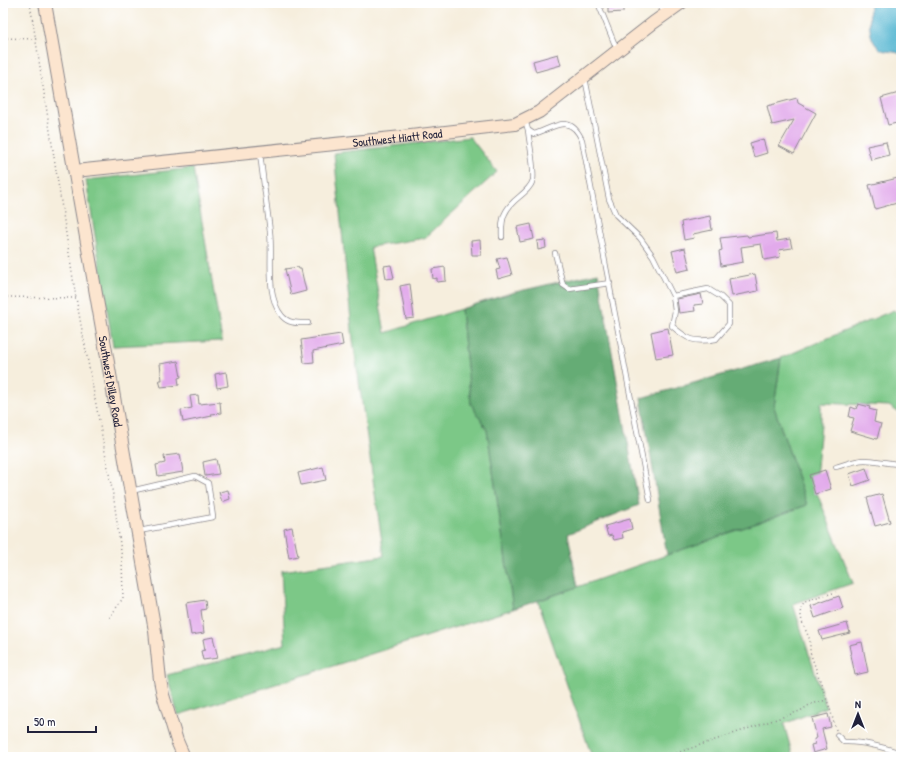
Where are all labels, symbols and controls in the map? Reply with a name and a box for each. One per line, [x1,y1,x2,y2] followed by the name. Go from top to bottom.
[352,124,443,151] street label: Southwest Hiatt Road
[95,334,128,428] street label: Southwest Dilley Road
[838,694,878,734] north arrow
[855,697,861,711] text: N
[28,708,96,734] scale bar
[34,713,55,730] text: 50 m

